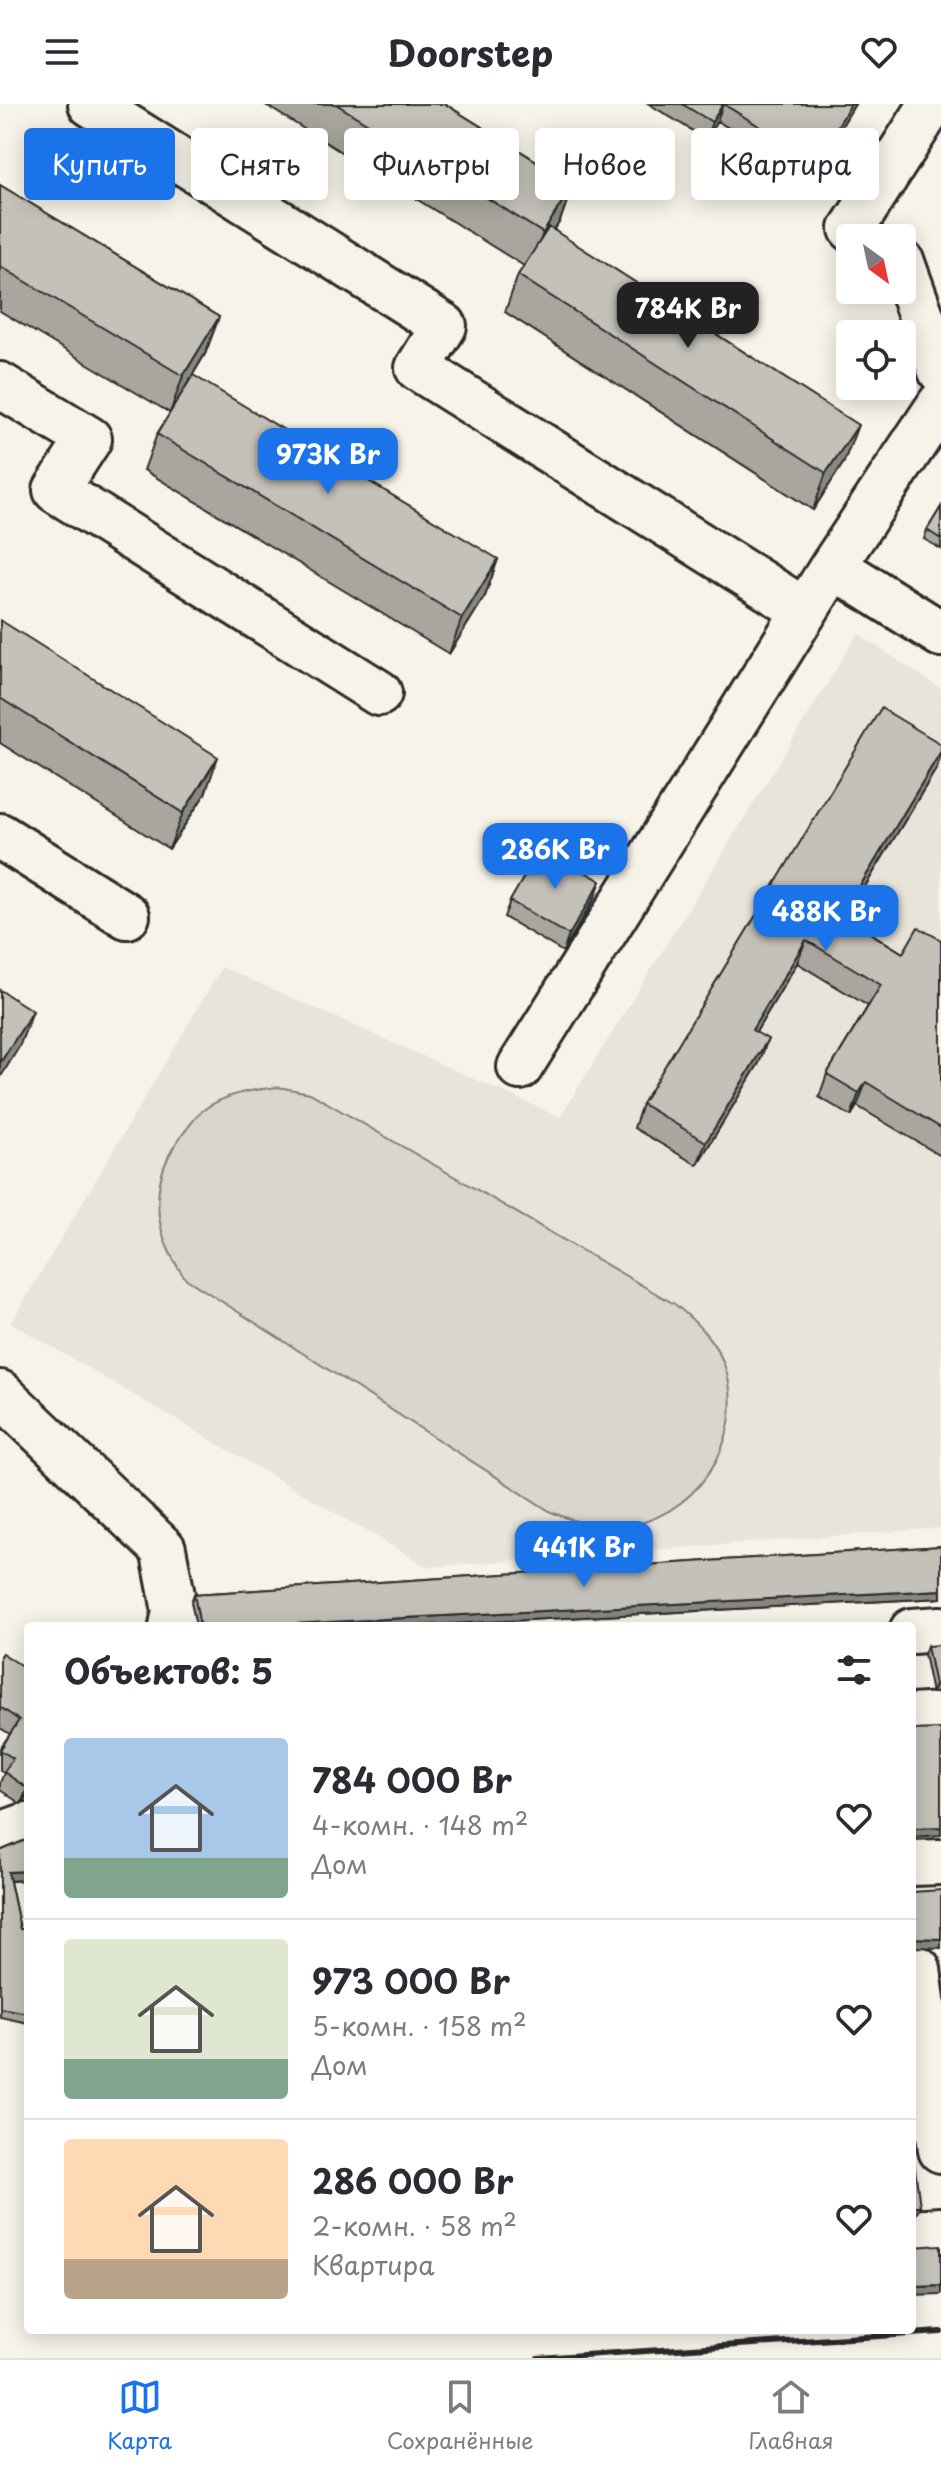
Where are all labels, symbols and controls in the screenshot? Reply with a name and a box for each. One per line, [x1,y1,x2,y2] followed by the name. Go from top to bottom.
[388,25,553,79] text: Doorstep
[40,30,84,74] icon: menu
[857,30,901,74] icon: heart
[24,128,175,200] chip: Купить
[191,128,328,200] chip: Снять
[344,128,519,200] chip: Фильтры
[535,128,675,200] chip: Новое
[691,128,879,200] chip: Квартира
[836,224,916,304] north arrow
[836,224,916,400] map controls
[614,282,762,350] pin: 784K Br
[635,288,741,327] text: 784K Br
[836,320,916,400] button: locate
[254,428,402,496] pin: 973K Br
[276,434,380,473] text: 973K Br
[481,823,629,891] pin: 286K Br
[501,829,609,868] text: 286K Br
[752,885,900,953] pin: 488K Br
[771,891,881,930] text: 488K Br
[510,1521,658,1589] pin: 441K Br
[533,1527,635,1566] text: 441K Br
[64,1644,273,1696] text: Объектов: 5
[832,1648,876,1692] icon: filters
[312,1753,512,1805] text: 784 000 Br
[128,1770,224,1866] icon: home
[832,1796,876,1840] icon: heart
[312,1805,528,1844] text: 4-комн. · 148 m²
[312,1844,368,1883] text: Дом
[312,1954,510,2006] text: 973 000 Br
[128,1971,224,2067] icon: home
[832,1997,876,2041] icon: heart
[312,2006,527,2045] text: 5-комн. · 158 m²
[312,2045,368,2084] text: Дом
[312,2154,513,2206] text: 286 000 Br
[128,2171,224,2267] icon: home
[832,2197,876,2241] icon: heart
[312,2206,517,2245] text: 2-комн. · 58 m²
[312,2245,435,2284] text: Квартира
[107,2375,172,2456] tab: Карта
[387,2375,534,2456] tab: Сохранённые
[748,2375,834,2456] tab: Главная

